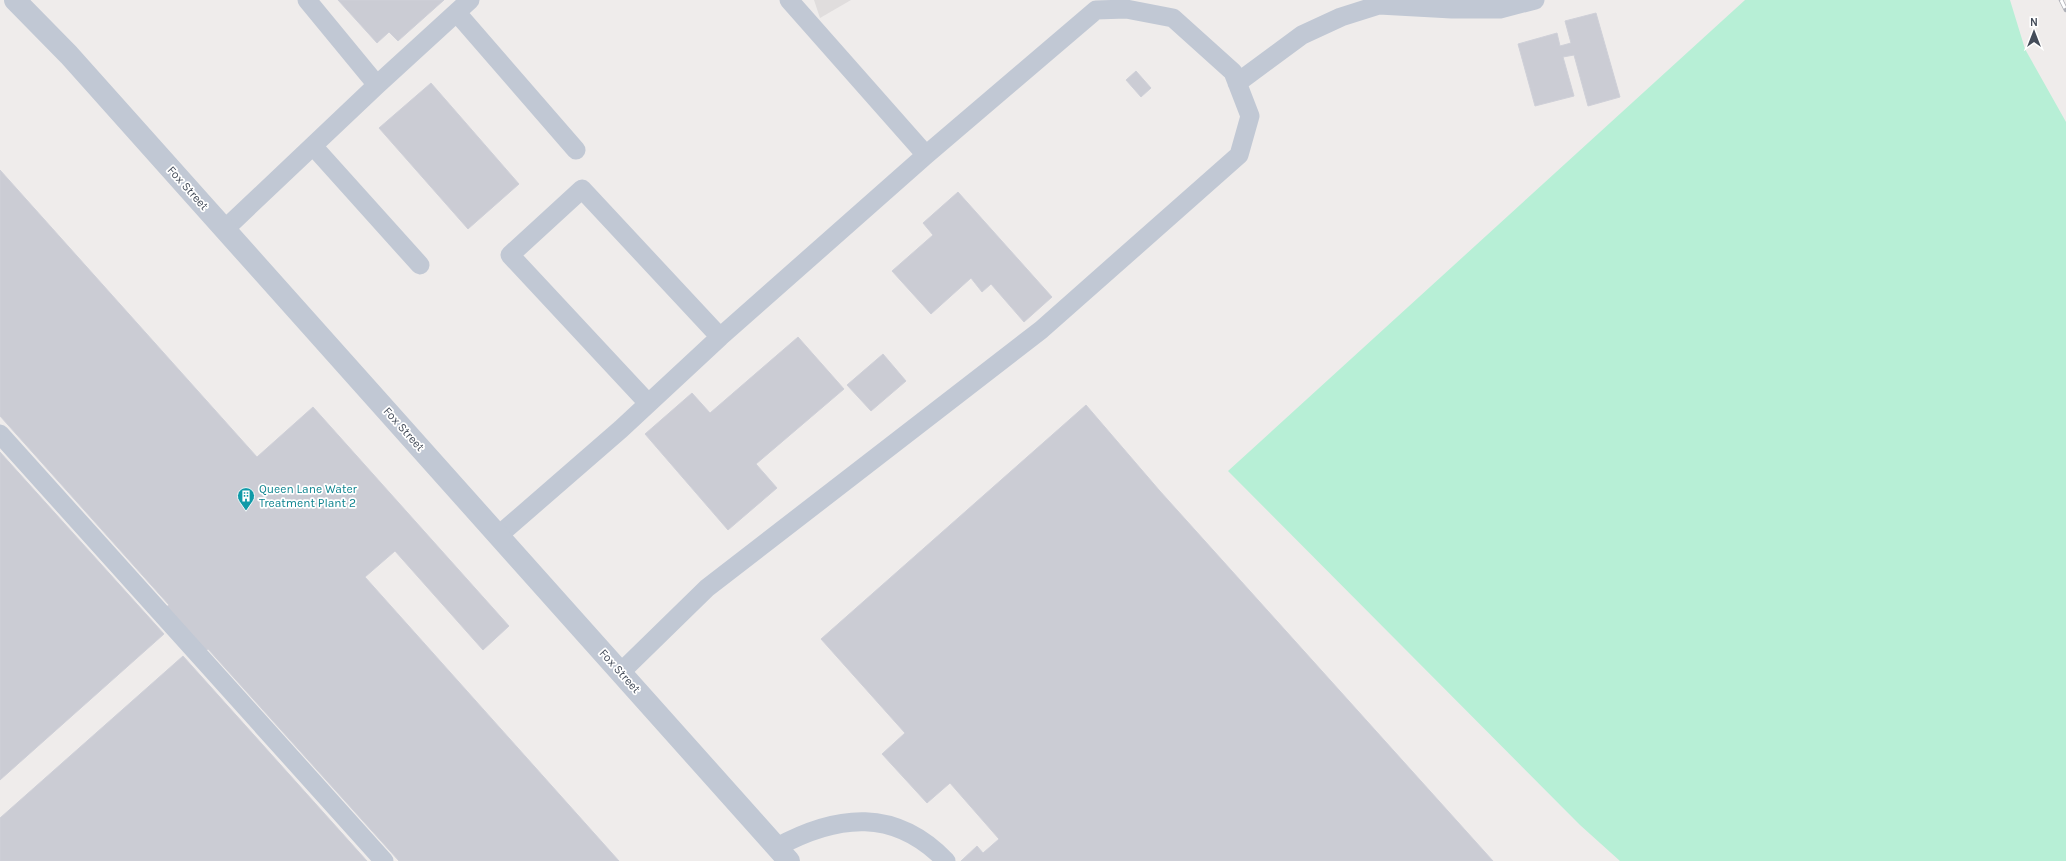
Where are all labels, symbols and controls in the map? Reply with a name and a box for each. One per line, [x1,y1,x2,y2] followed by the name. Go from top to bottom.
[2014,12,2054,52] north arrow
[2030,16,2038,29] text: N
[165,163,212,213] street label: Fox Street
[381,404,428,454] street label: Fox Street
[259,482,358,510] place label: Queen Lane Water Treatment Plant 2
[236,486,256,511] building icon: Queen Lane Water Treatment Plant 2
[597,646,644,696] street label: Fox Street

